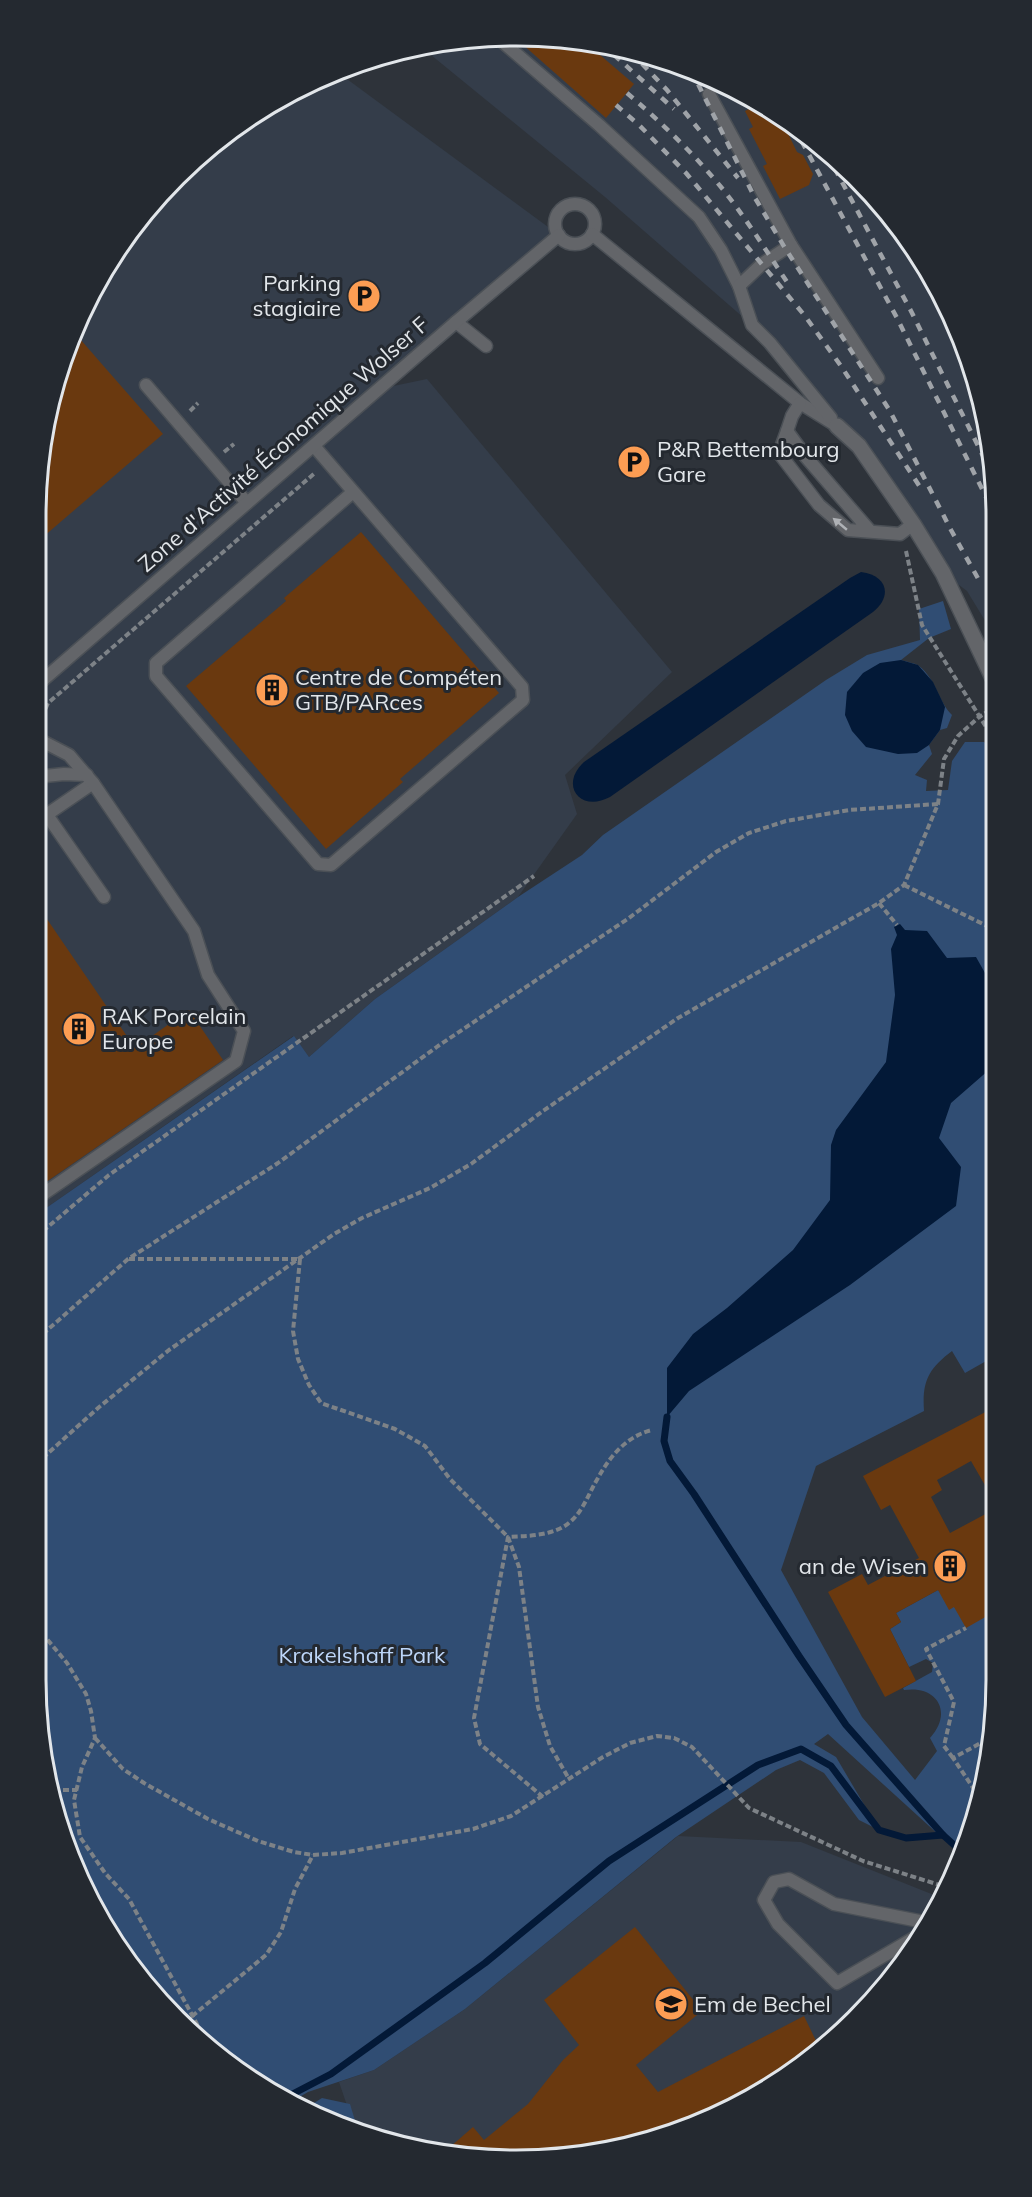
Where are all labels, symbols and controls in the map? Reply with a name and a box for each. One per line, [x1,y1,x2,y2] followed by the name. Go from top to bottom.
[253,269,341,322] place label: Parking stagiaire
[346,278,382,314] parking icon: Parking stagiaire
[132,310,434,578] street label: Zone d'Activité Économique Wolser F
[657,435,839,488] place label: P&R Bettembourg Gare
[616,444,652,480] parking icon: P&R Bettembourg Gare
[832,517,848,530] one-way arrow
[295,663,502,716] place label: Centre de Compéten GTB/PARces
[254,672,290,708] building icon: Centre de Compéten GTB/PARces
[102,1002,246,1055] place label: RAK Porcelain Europe
[61,1011,97,1047] building icon: RAK Porcelain Europe
[932,1548,968,1584] building icon: an de Wisen
[799,1552,927,1580] place label: an de Wisen
[279,1641,446,1669] park label: Krakelshaff Park
[653,1986,689,2022] school or university icon: Em de Bechel
[694,1990,831,2018] place label: Em de Bechel

